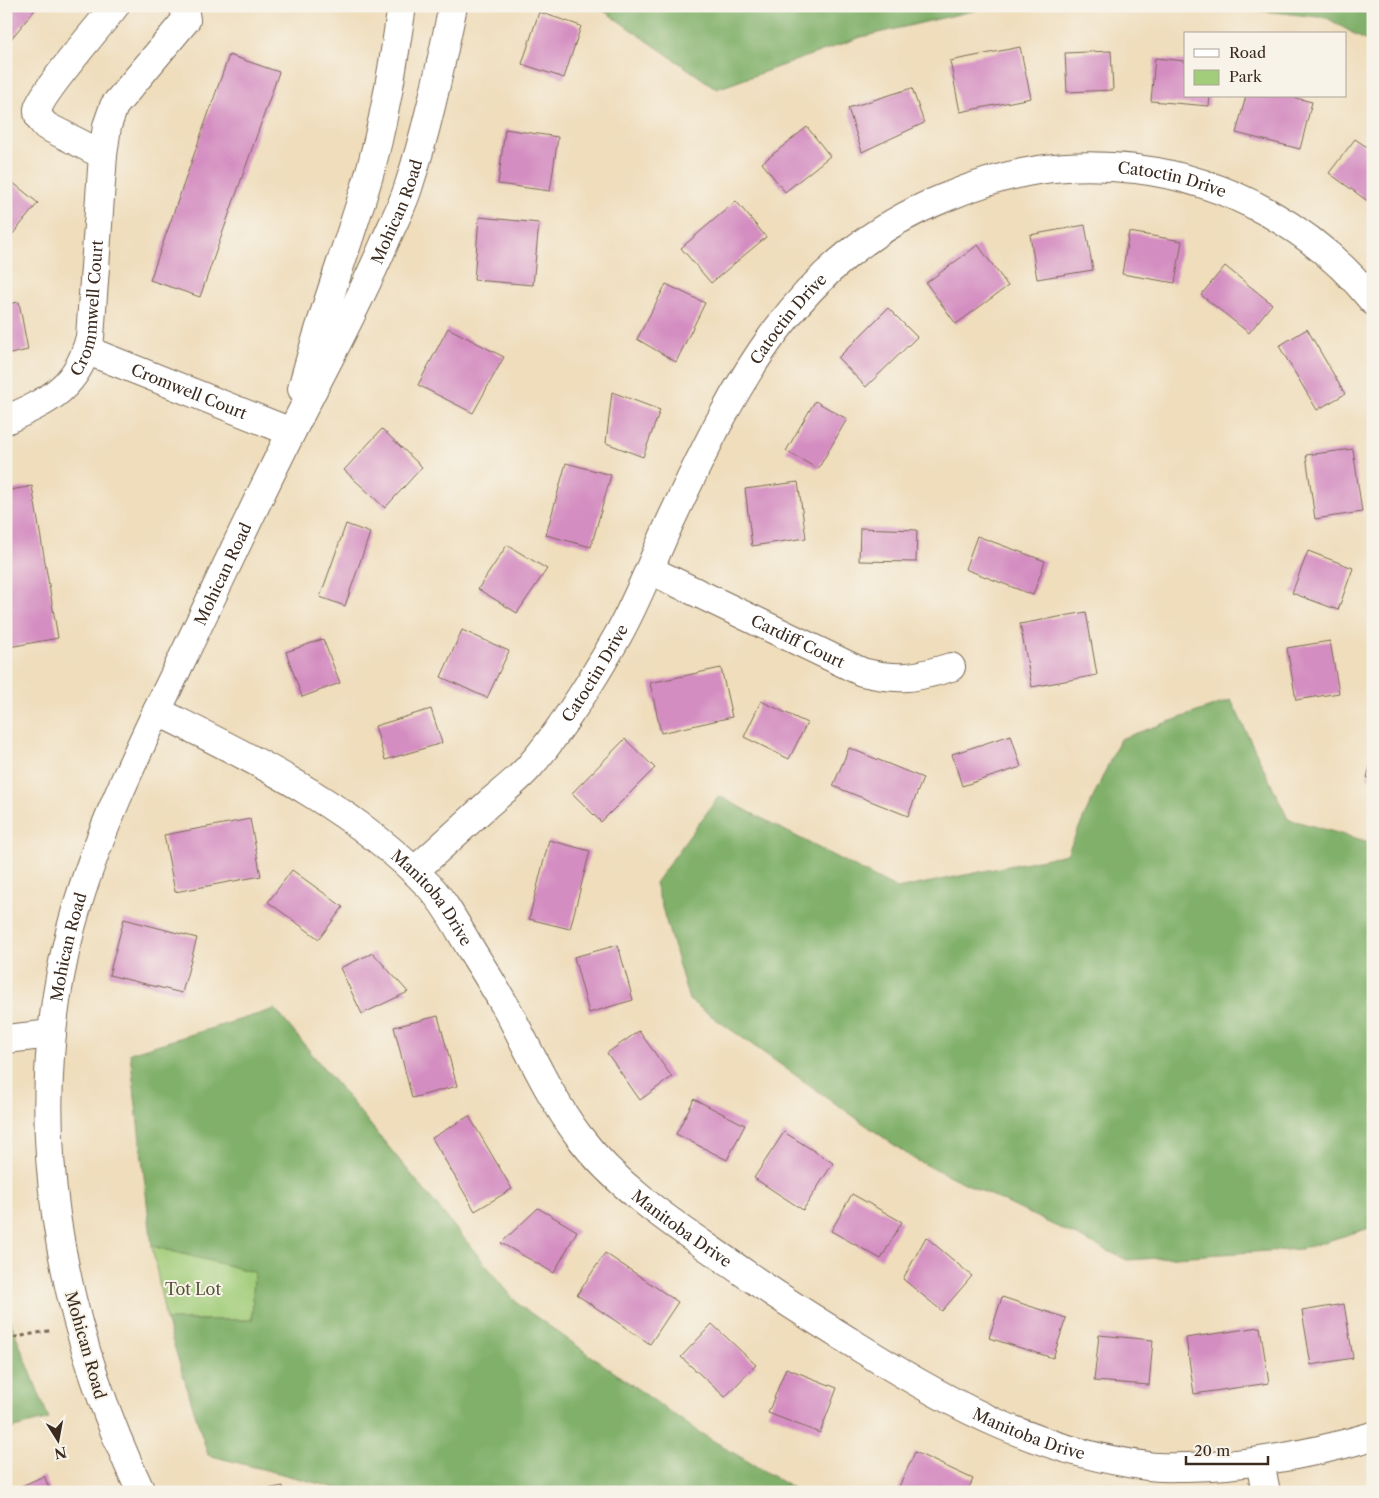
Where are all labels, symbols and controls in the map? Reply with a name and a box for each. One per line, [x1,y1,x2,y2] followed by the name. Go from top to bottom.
[1184,32,1346,98] legend
[1229,43,1266,62] text: Road
[1229,67,1263,86] text: Park
[367,157,426,267] street label: Mohican Road
[1117,157,1229,202] street label: Catoctin Drive
[66,239,107,380] street label: Crommwell Court
[746,269,831,368] street label: Catoctin Drive
[128,359,250,424] street label: Cromwell Court
[190,519,256,628] street label: Mohican Road
[748,610,848,672] street label: Cardiff Court
[557,621,632,726] street label: Catoctin Drive
[387,845,477,949] street label: Manitoba Drive
[46,890,91,1003] street label: Mohican Road
[628,1185,736,1271] street label: Manitoba Drive
[165,1279,221,1299] park label: Tot Lot
[61,1289,111,1401] street label: Mohican Road
[970,1403,1087,1464] street label: Manitoba Drive
[32,1416,82,1466] north arrow
[1186,1433,1269,1465] scale bar
[1194,1441,1230,1460] text: 20 m
[53,1443,68,1463] text: N

